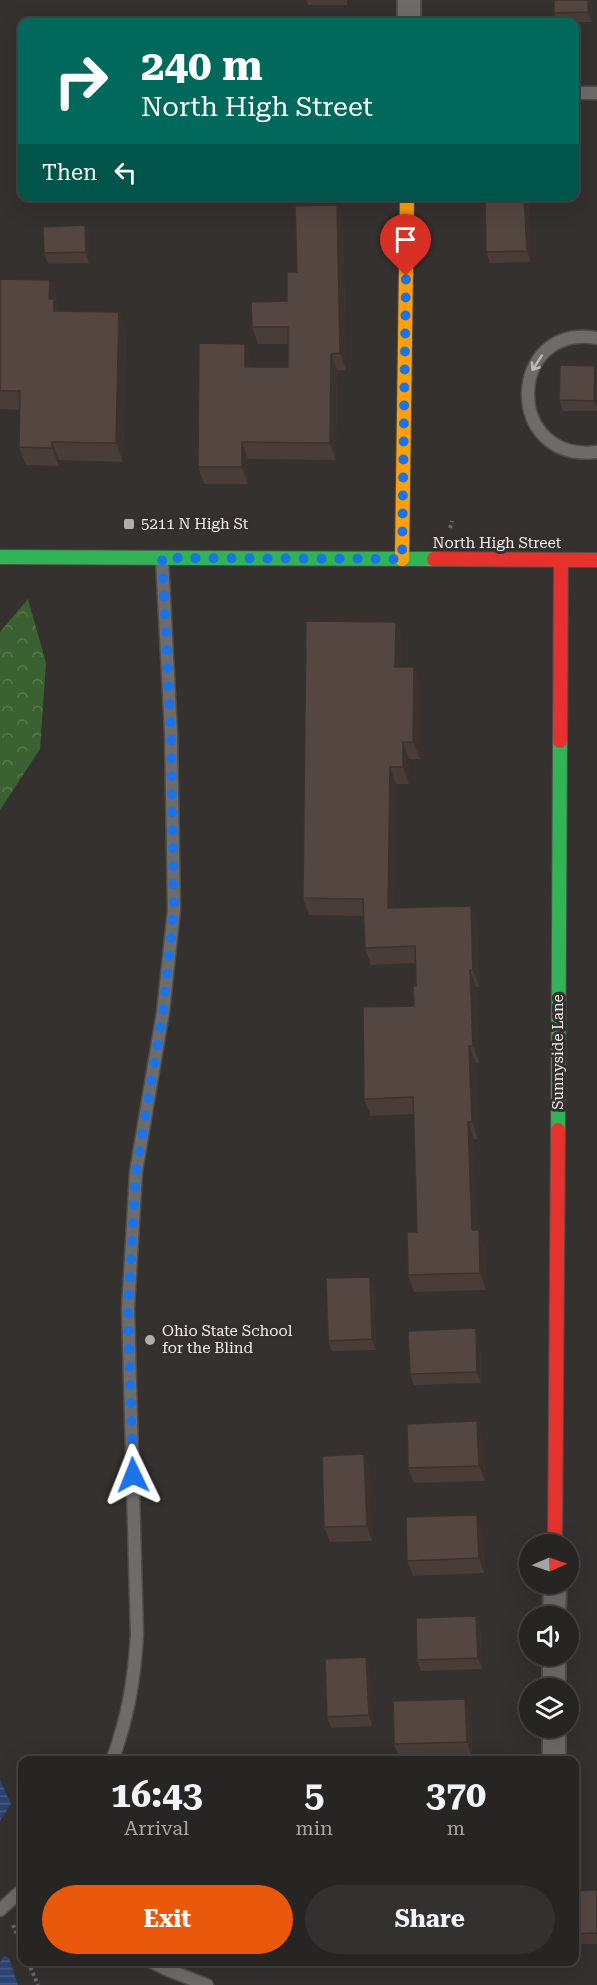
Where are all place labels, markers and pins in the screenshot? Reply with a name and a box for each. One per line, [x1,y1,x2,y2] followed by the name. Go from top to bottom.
[380,214,431,276] pin
[141,515,249,533] place label: 5211 N High St
[122,517,136,531] marker: 5211 N High St
[162,1322,293,1357] place label: Ohio State School for the Blind
[143,1333,157,1347] marker: Ohio State School for the Blind

